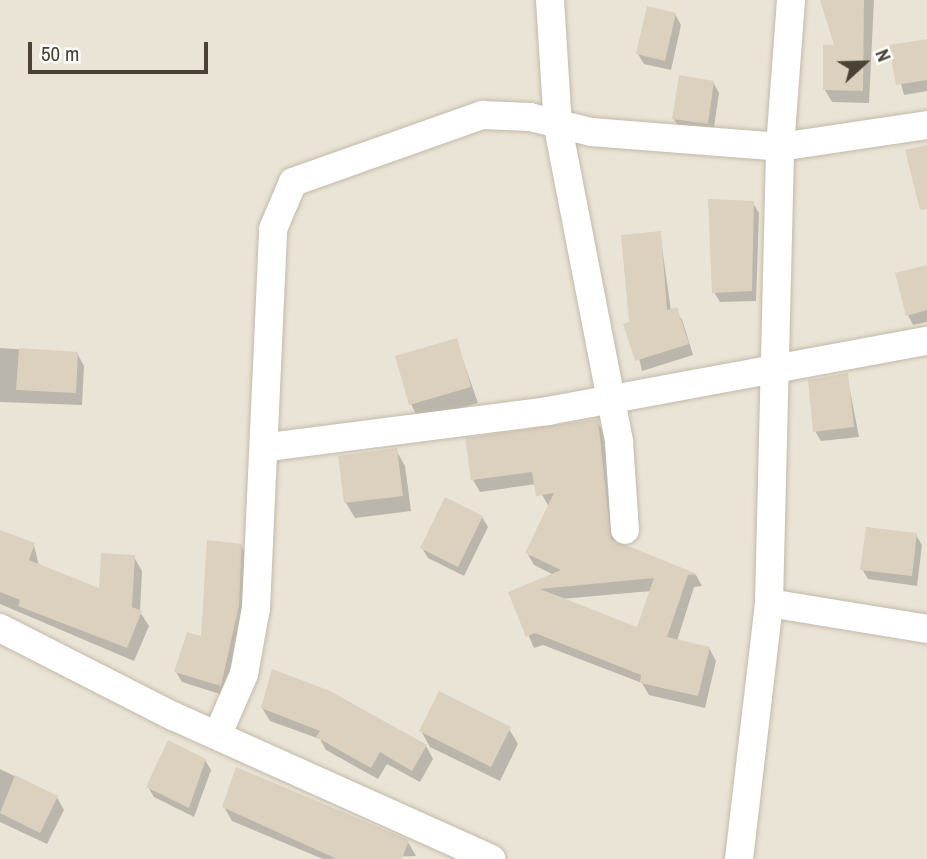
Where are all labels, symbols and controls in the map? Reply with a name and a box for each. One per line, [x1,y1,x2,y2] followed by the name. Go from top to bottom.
[32,28,212,72] scale bar
[829,28,899,98] north arrow
[41,39,79,68] text: 50 m
[869,45,898,65] text: N

